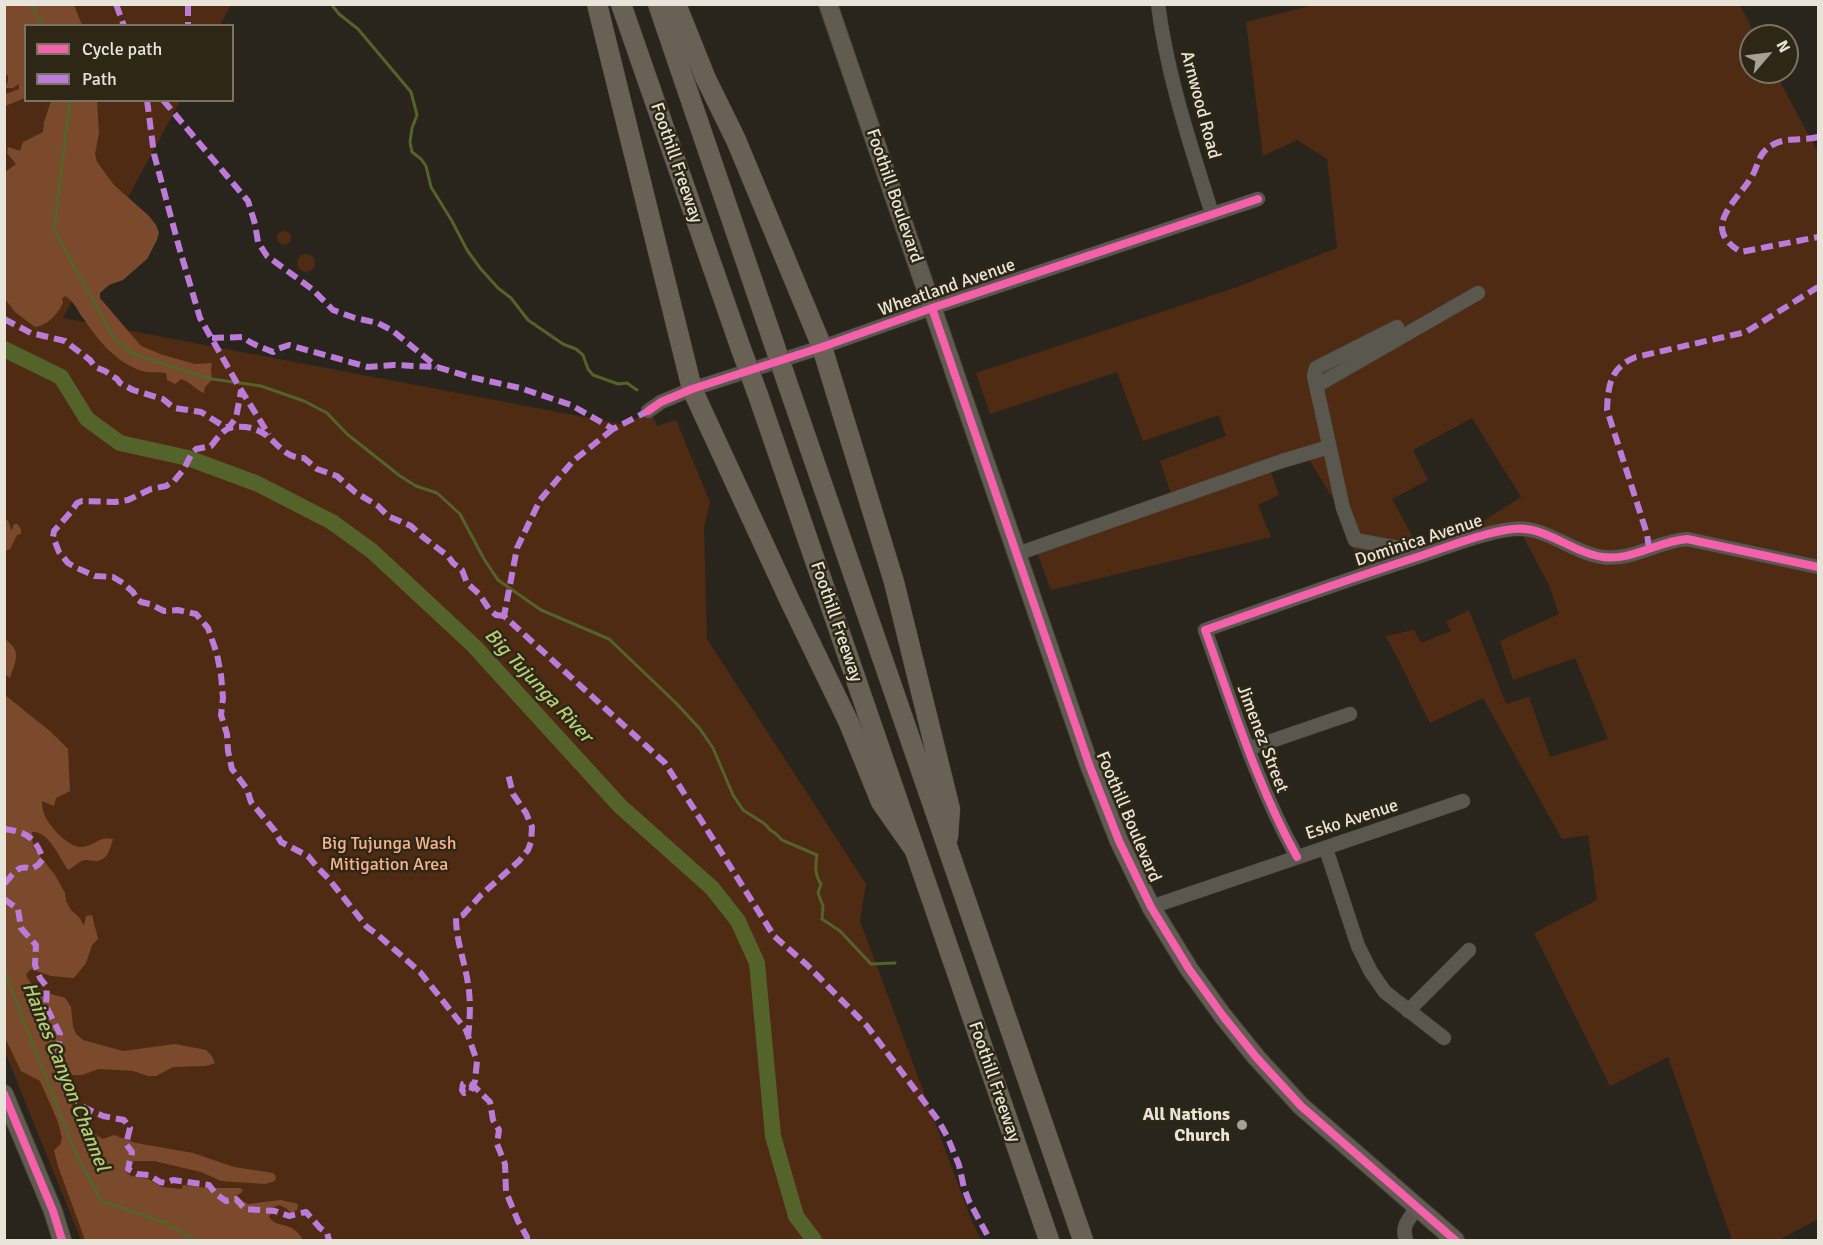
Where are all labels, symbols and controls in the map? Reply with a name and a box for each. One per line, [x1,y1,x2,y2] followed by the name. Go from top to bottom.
[24,24,234,102] legend
[1739,24,1799,84] north arrow
[1772,37,1795,56] text: N
[82,38,162,60] text: Cycle path
[1175,49,1225,161] street label: Arnwood Road
[82,68,117,90] text: Path
[645,100,707,226] street label: Foothill Freeway
[861,126,927,266] street label: Foothill Boulevard
[876,254,1018,322] street label: Wheatland Avenue
[1353,510,1485,572] street label: Dominica Avenue
[805,559,867,685] street label: Foothill Freeway
[479,624,597,748] water label: Big Tujunga River
[1231,682,1293,796] street label: Jimenez Street
[1091,748,1165,886] street label: Foothill Boulevard
[1303,795,1401,845] street label: Esko Avenue
[321,833,457,876] park label: Big Tujunga Wash Mitigation Area
[16,979,114,1175] water label: Haines Canyon Channel
[963,1019,1025,1145] street label: Foothill Freeway
[1143,1104,1230,1146] place label: All Nations Church
[1235,1118,1249,1132] marker: All Nations Church

